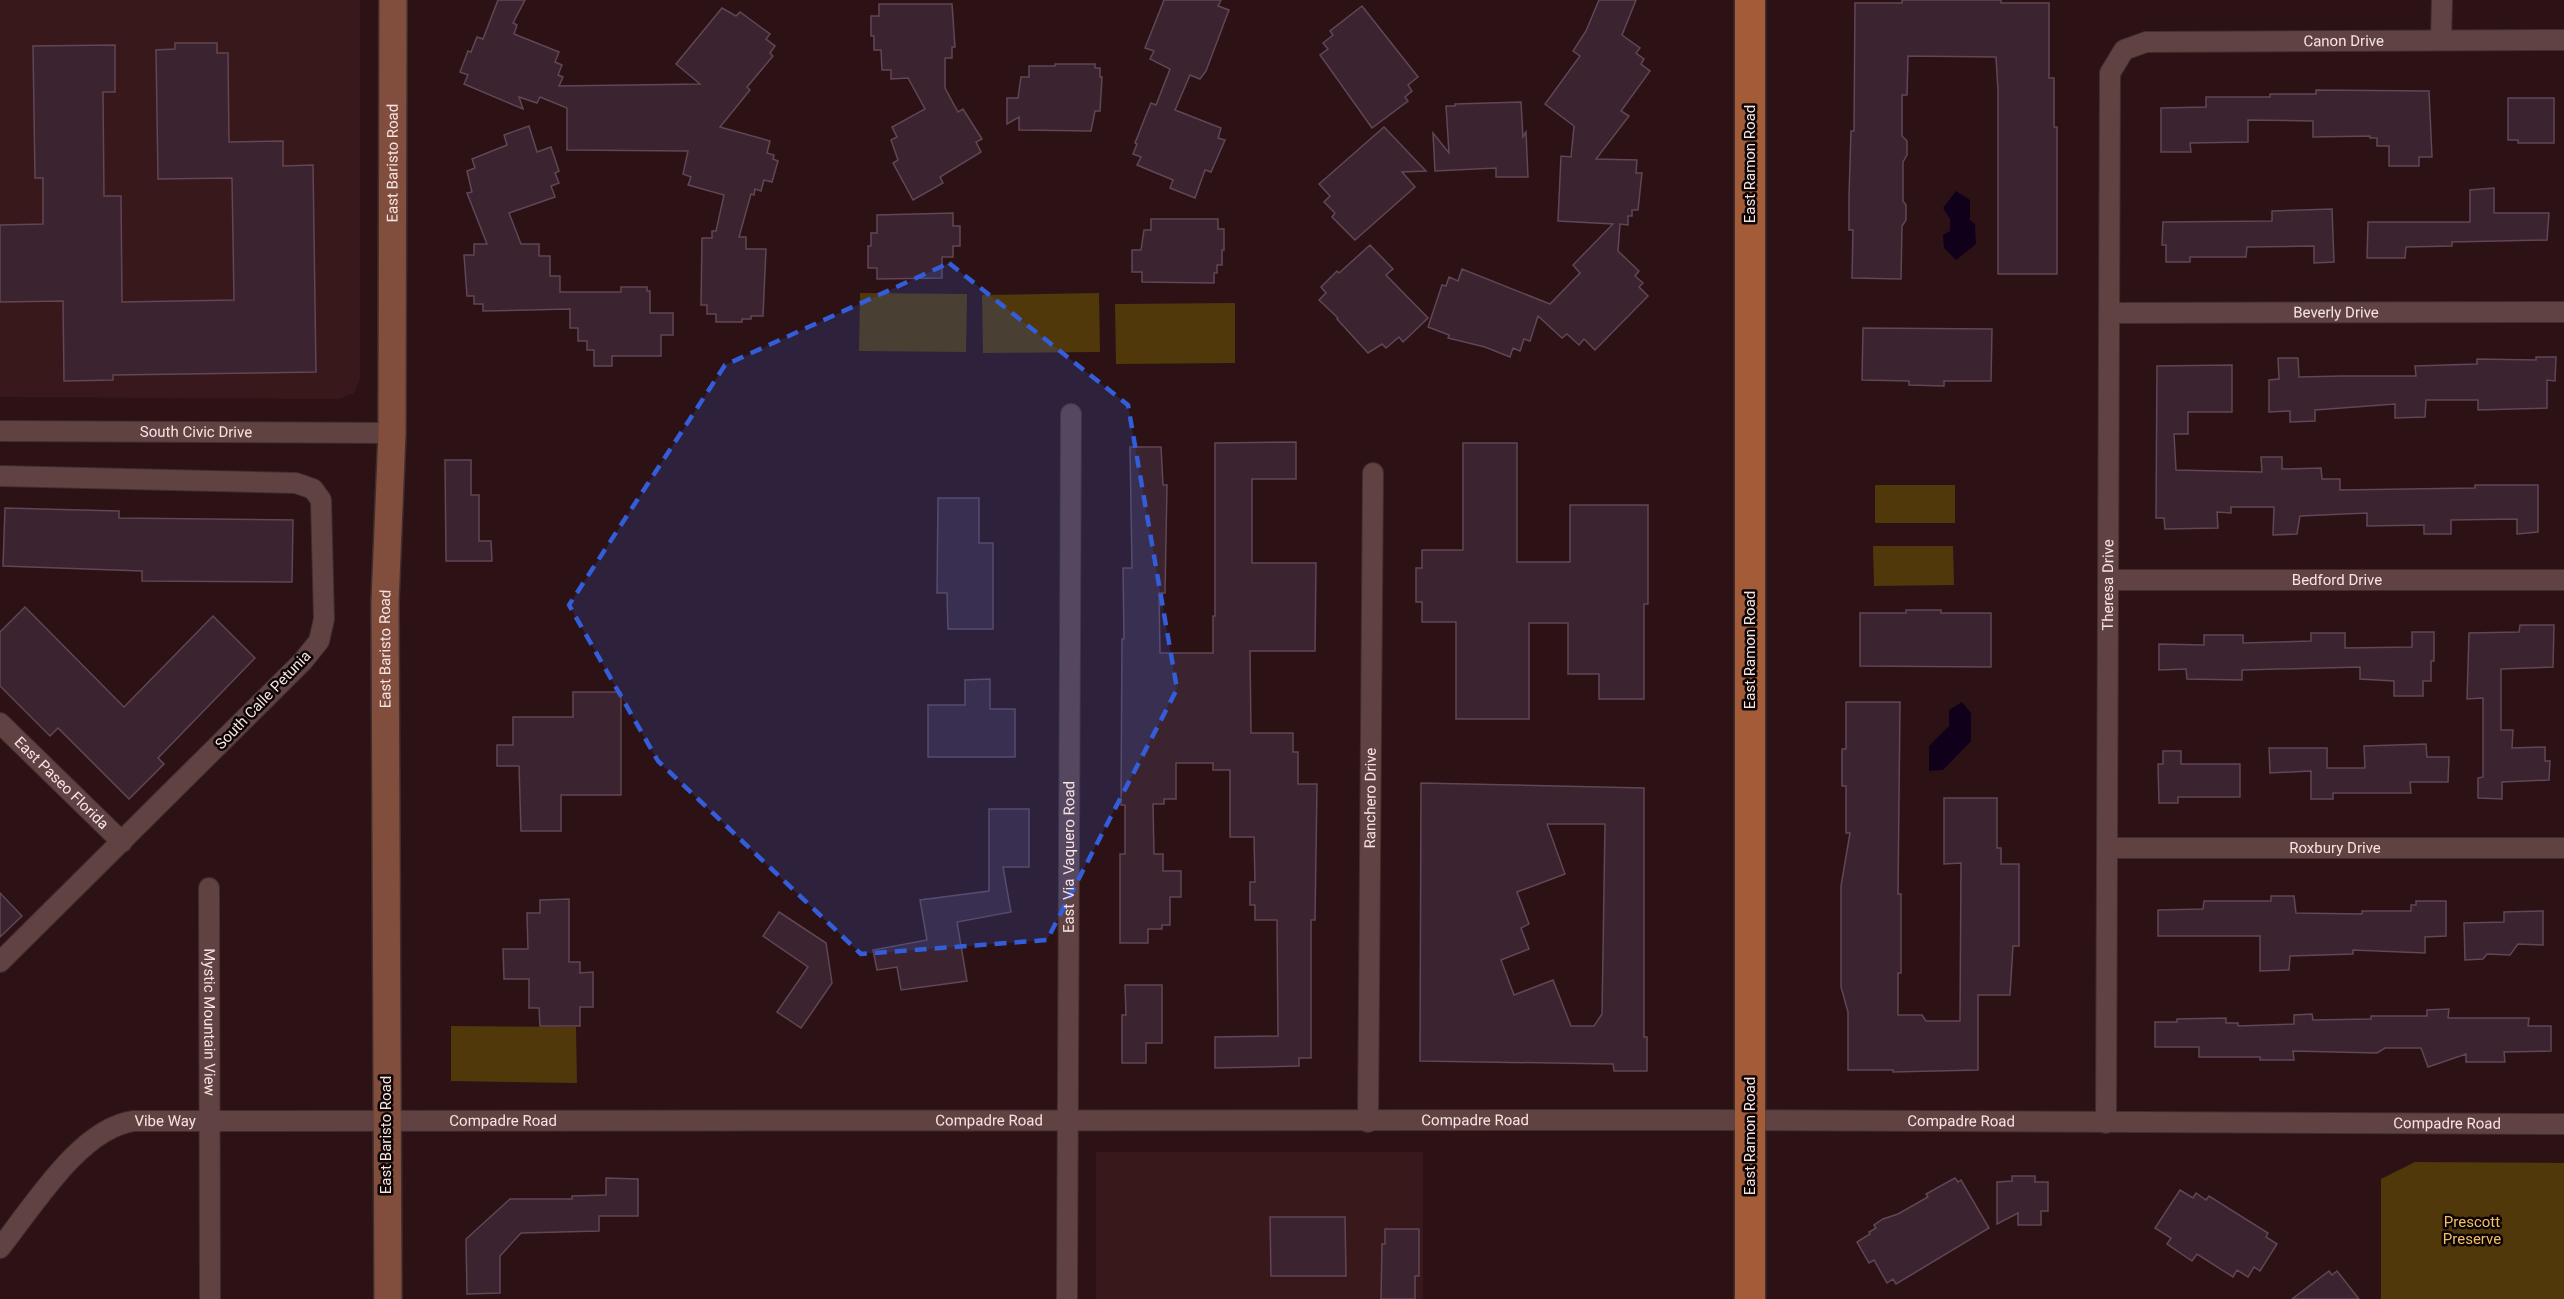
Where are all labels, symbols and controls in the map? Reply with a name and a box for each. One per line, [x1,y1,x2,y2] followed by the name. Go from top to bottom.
[2303,32,2384,50] street label: Canon Drive
[383,104,402,223] street label: East Baristo Road
[1741,105,1759,223] street label: East Ramon Road
[2293,303,2379,322] street label: Beverly Drive
[140,423,252,441] street label: South Civic Drive
[2099,539,2117,631] street label: Theresa Drive
[2292,571,2382,589] street label: Bedford Drive
[376,589,395,708] street label: East Baristo Road
[1741,591,1759,709] street label: East Ramon Road
[211,647,315,753] street label: South Calle Petunia
[11,733,112,833] street label: East Paseo Florida
[1361,748,1380,848] street label: Ranchero Drive
[1060,781,1078,933] street label: East Via Vaquero Road
[2289,839,2381,857] street label: Roxbury Drive
[200,948,219,1096] street label: Mystic Mountain View
[377,1076,395,1194] street label: East Baristo Road
[1741,1077,1759,1195] street label: East Ramon Road
[935,1111,1043,1129] street label: Compadre Road
[1421,1111,1529,1129] street label: Compadre Road
[134,1112,196,1130] street label: Vibe Way
[449,1112,557,1130] street label: Compadre Road
[1907,1112,2015,1130] street label: Compadre Road
[2393,1114,2501,1133] street label: Compadre Road
[2443,1213,2501,1248] park label: Prescott Preserve

